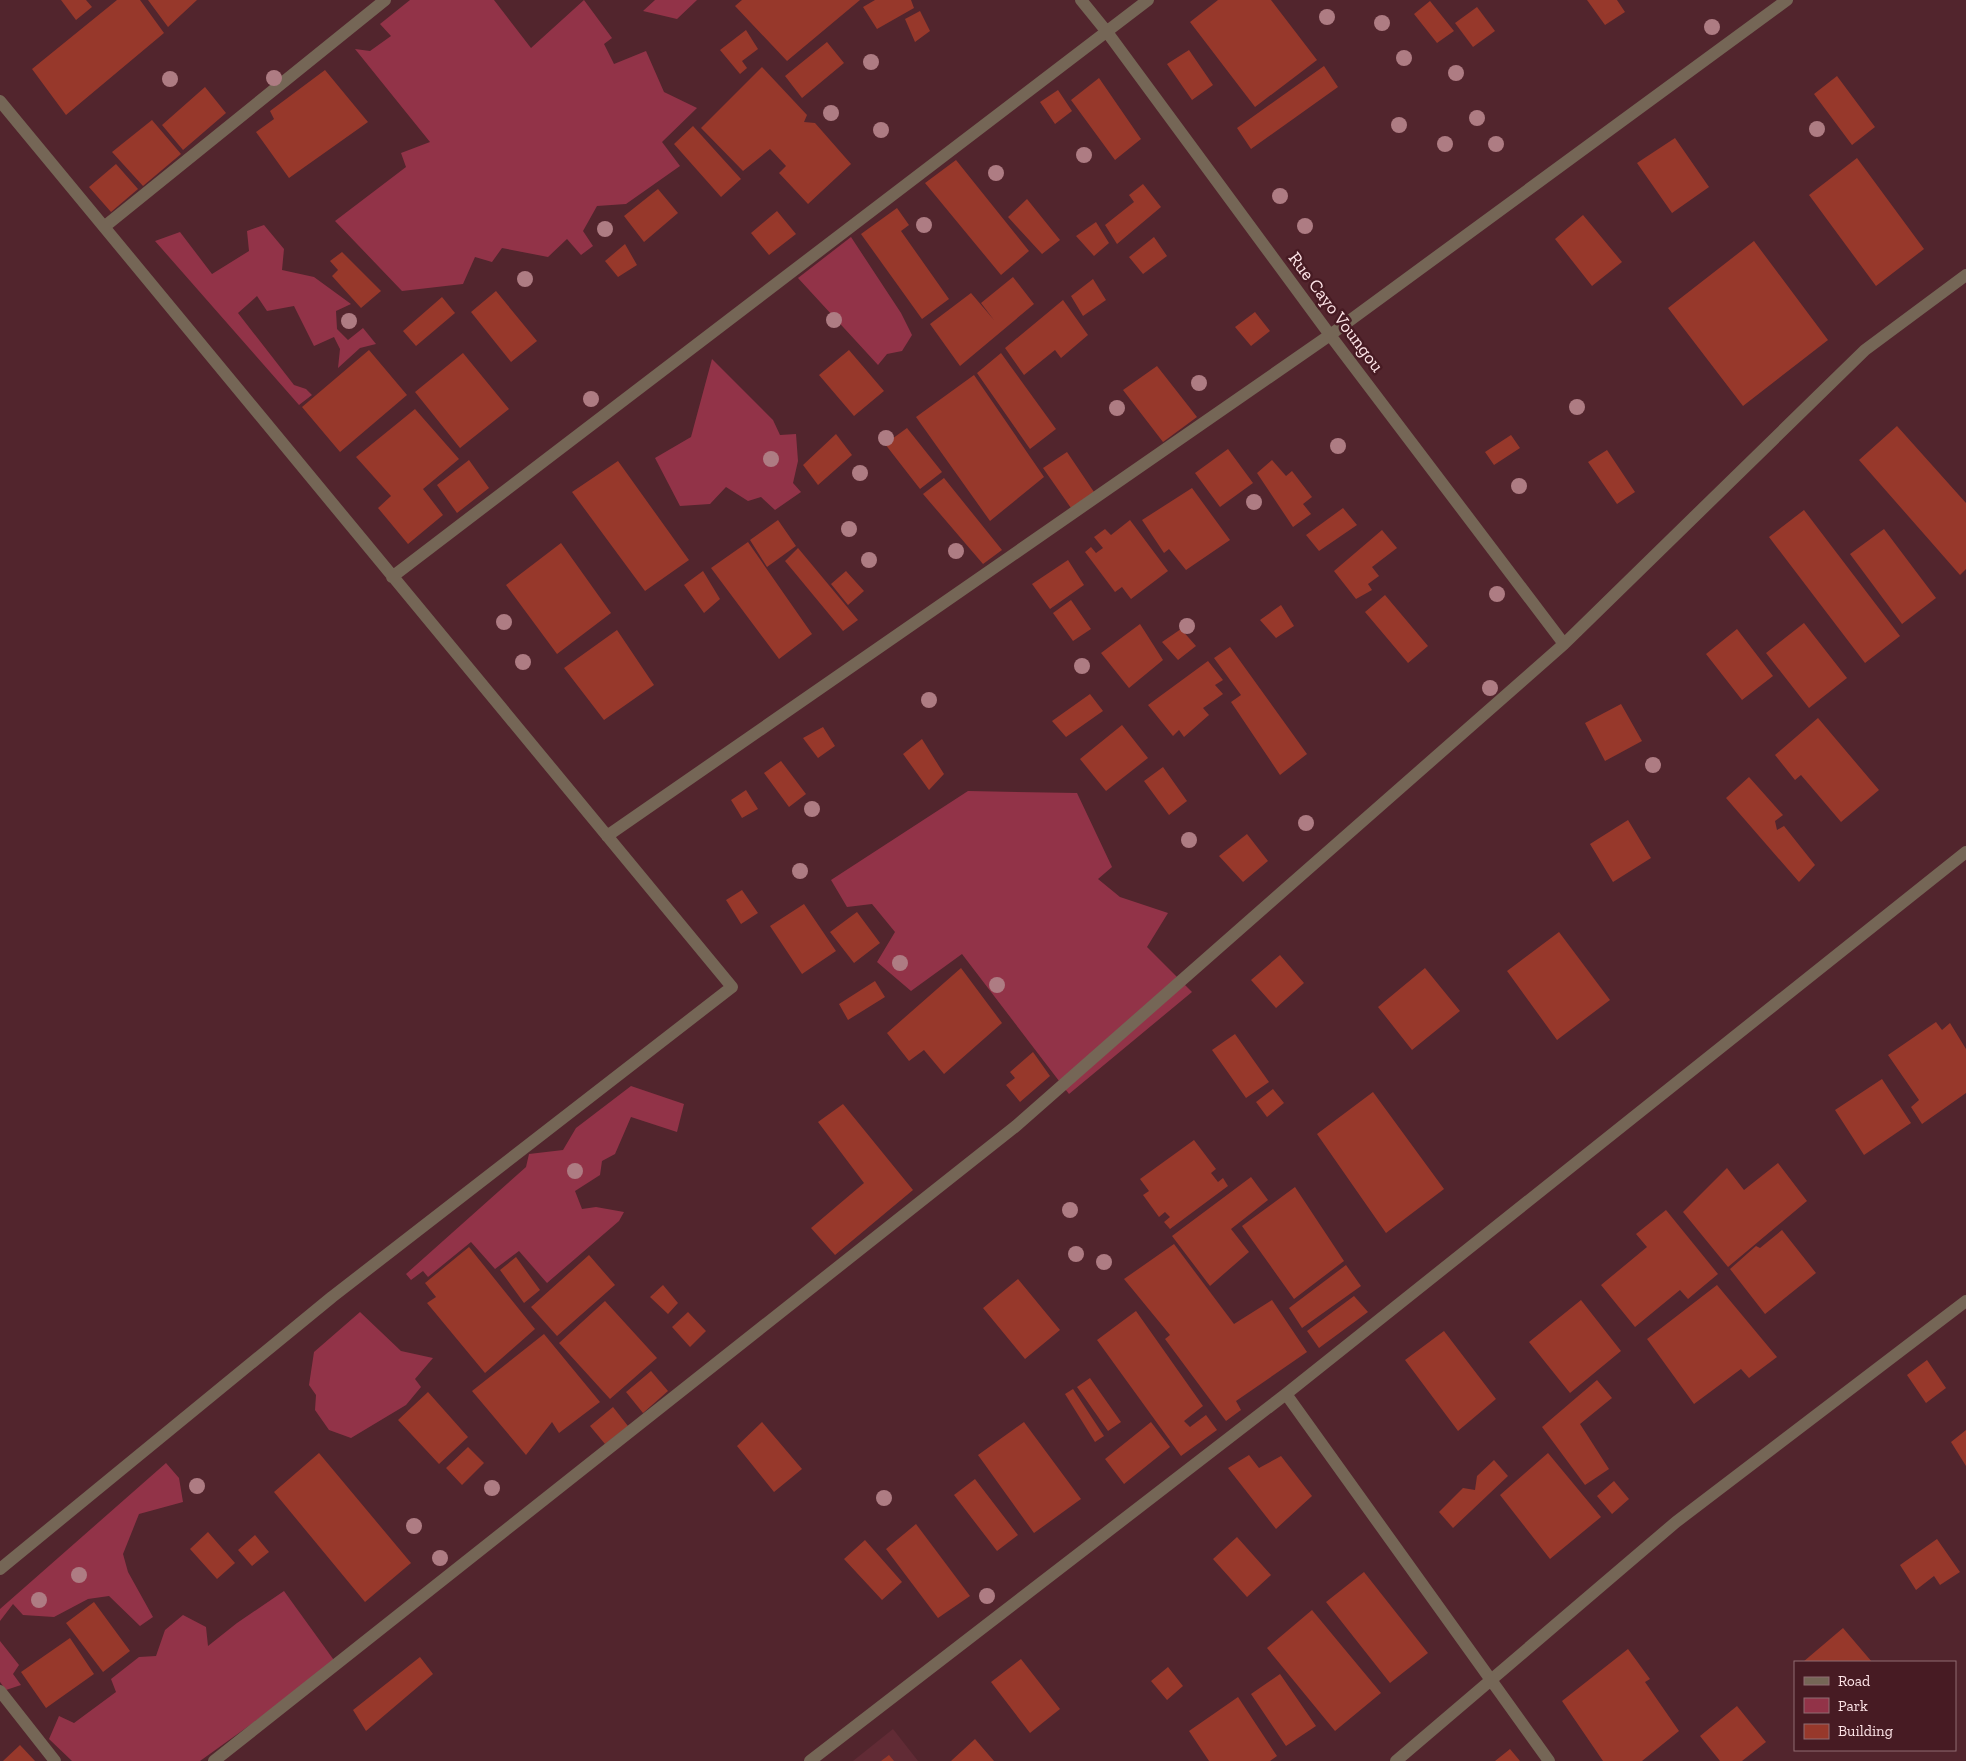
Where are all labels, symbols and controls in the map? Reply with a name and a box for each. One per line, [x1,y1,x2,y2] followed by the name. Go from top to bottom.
[1284,248,1388,376] street label: Rue Cayo Voungou
[1794,1661,1956,1751] legend
[1838,1672,1871,1690] text: Road
[1838,1697,1868,1715] text: Park
[1838,1722,1893,1740] text: Building

